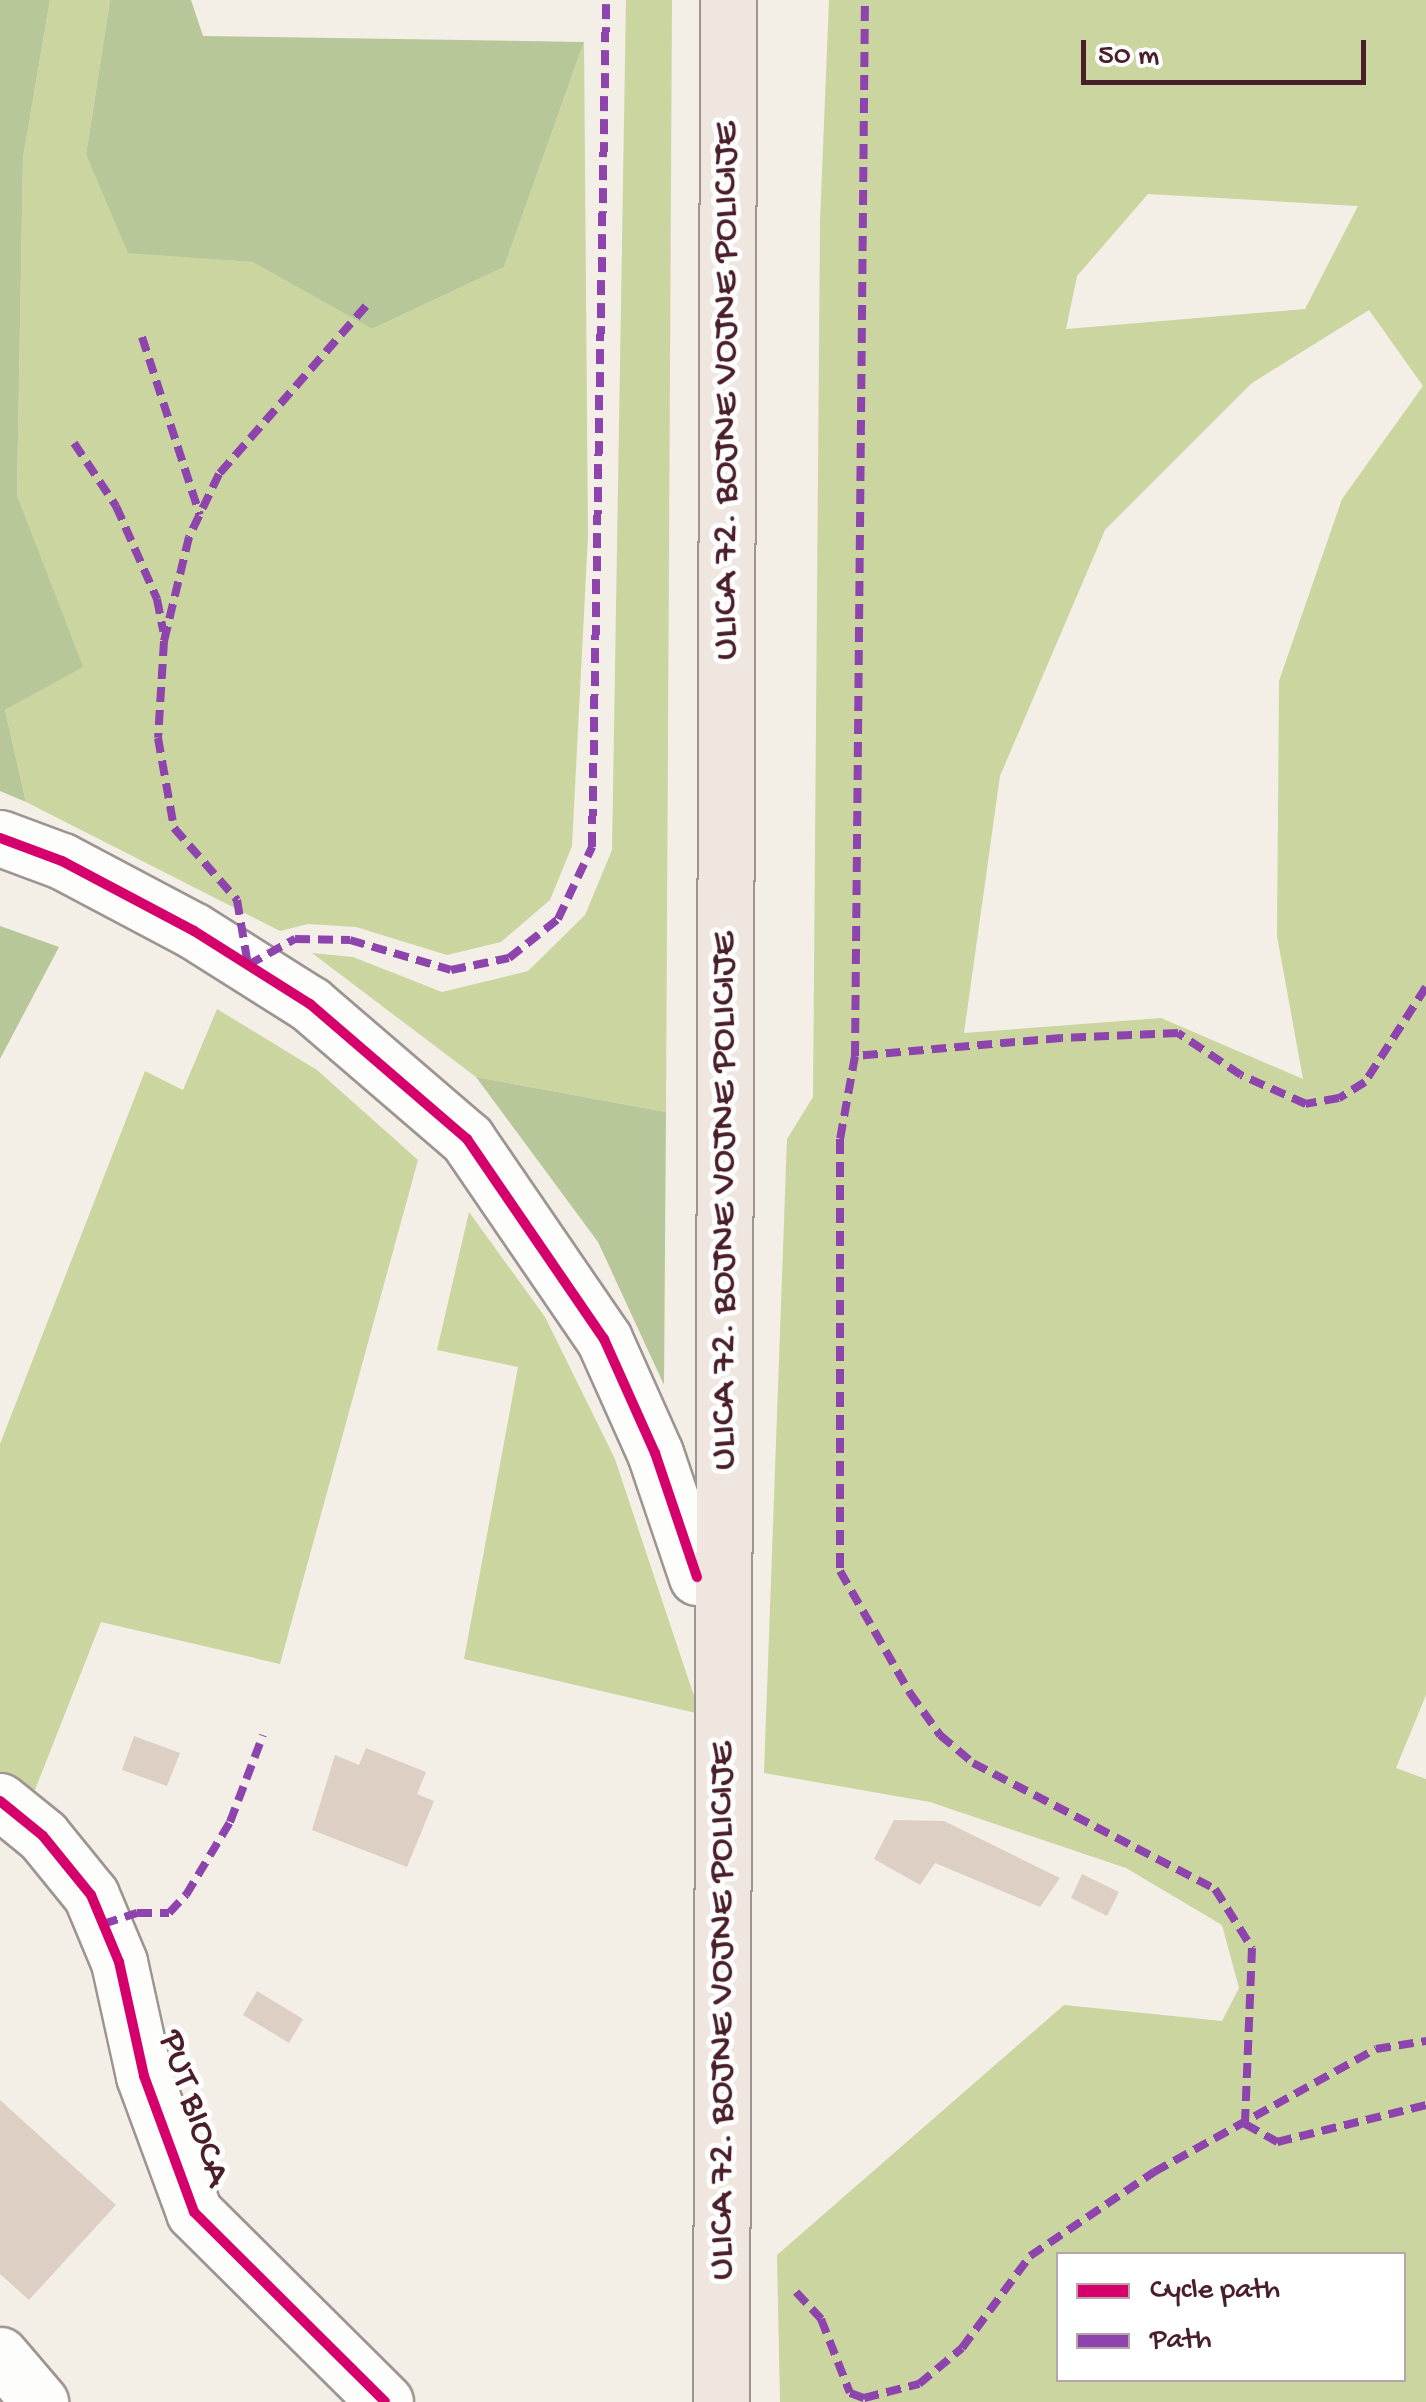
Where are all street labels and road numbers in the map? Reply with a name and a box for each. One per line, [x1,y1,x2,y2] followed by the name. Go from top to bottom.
[705,122,751,660] street label: ULICA 72. BOJNE VOJNE POLICIJE
[703,932,749,1470] street label: ULICA 72. BOJNE VOJNE POLICIJE
[701,1742,747,2280] street label: ULICA 72. BOJNE VOJNE POLICIJE
[145,2025,239,2193] street label: PUT BIOCA

